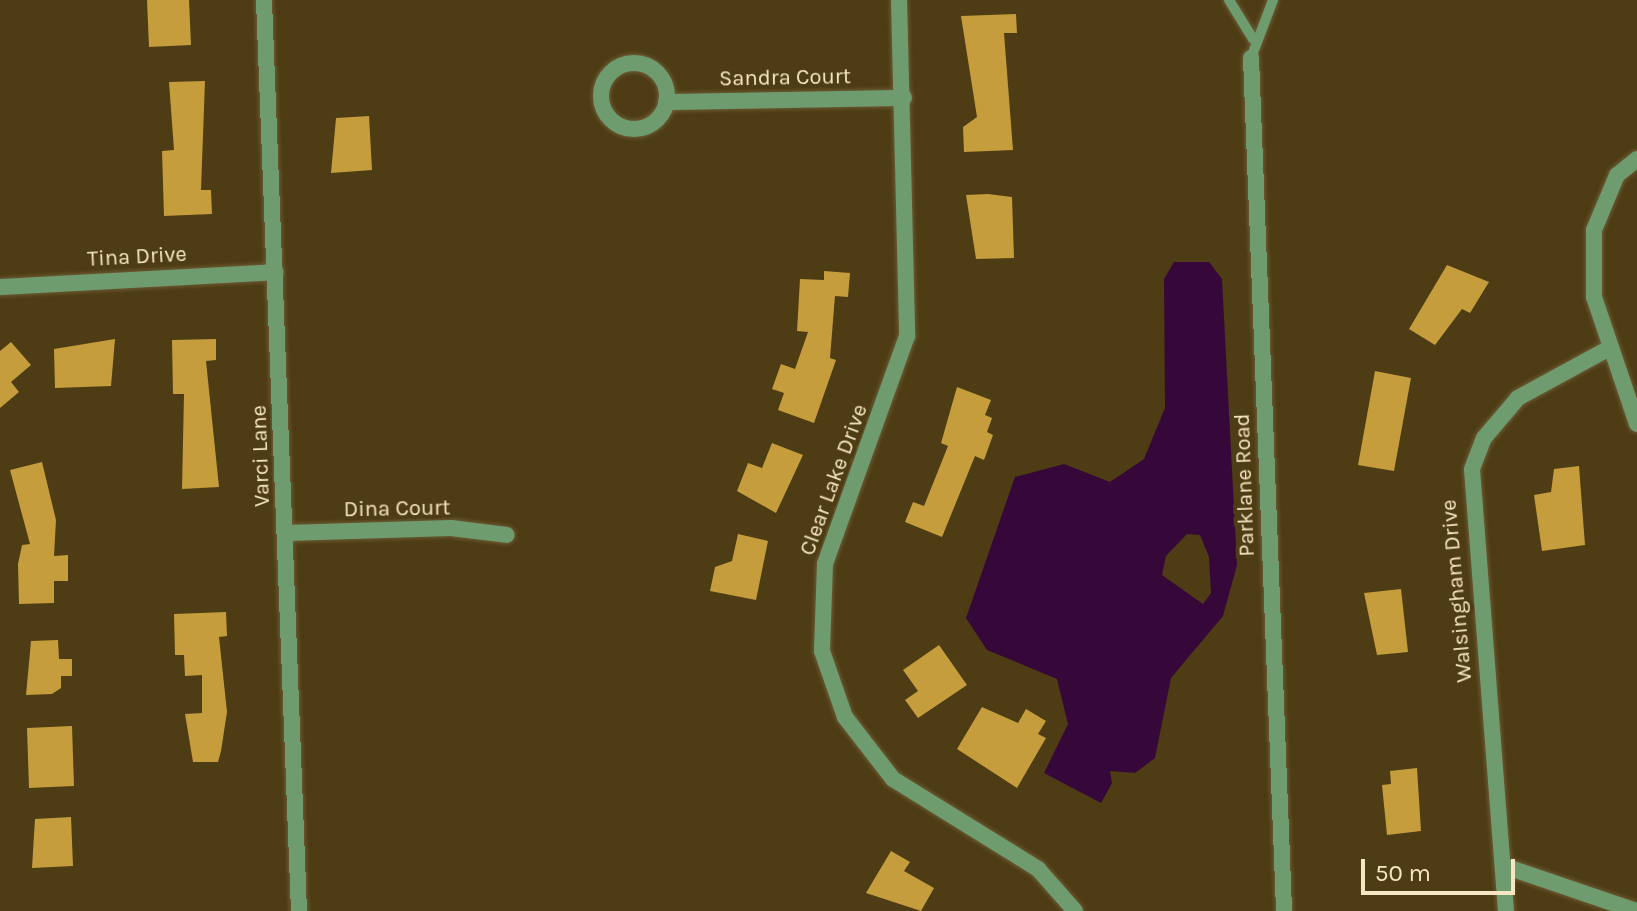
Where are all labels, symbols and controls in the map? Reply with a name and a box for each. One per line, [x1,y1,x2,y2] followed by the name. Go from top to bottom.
[719,64,851,92] street label: Sandra Court
[87,241,187,273] street label: Tina Drive
[794,401,874,559] street label: Clear Lake Drive
[246,405,276,507] street label: Varci Lane
[1229,413,1261,557] street label: Parklane Road
[343,495,451,523] street label: Dina Court
[1436,498,1478,684] street label: Walsingham Drive
[1365,843,1519,893] scale bar
[1375,859,1431,887] text: 50 m

